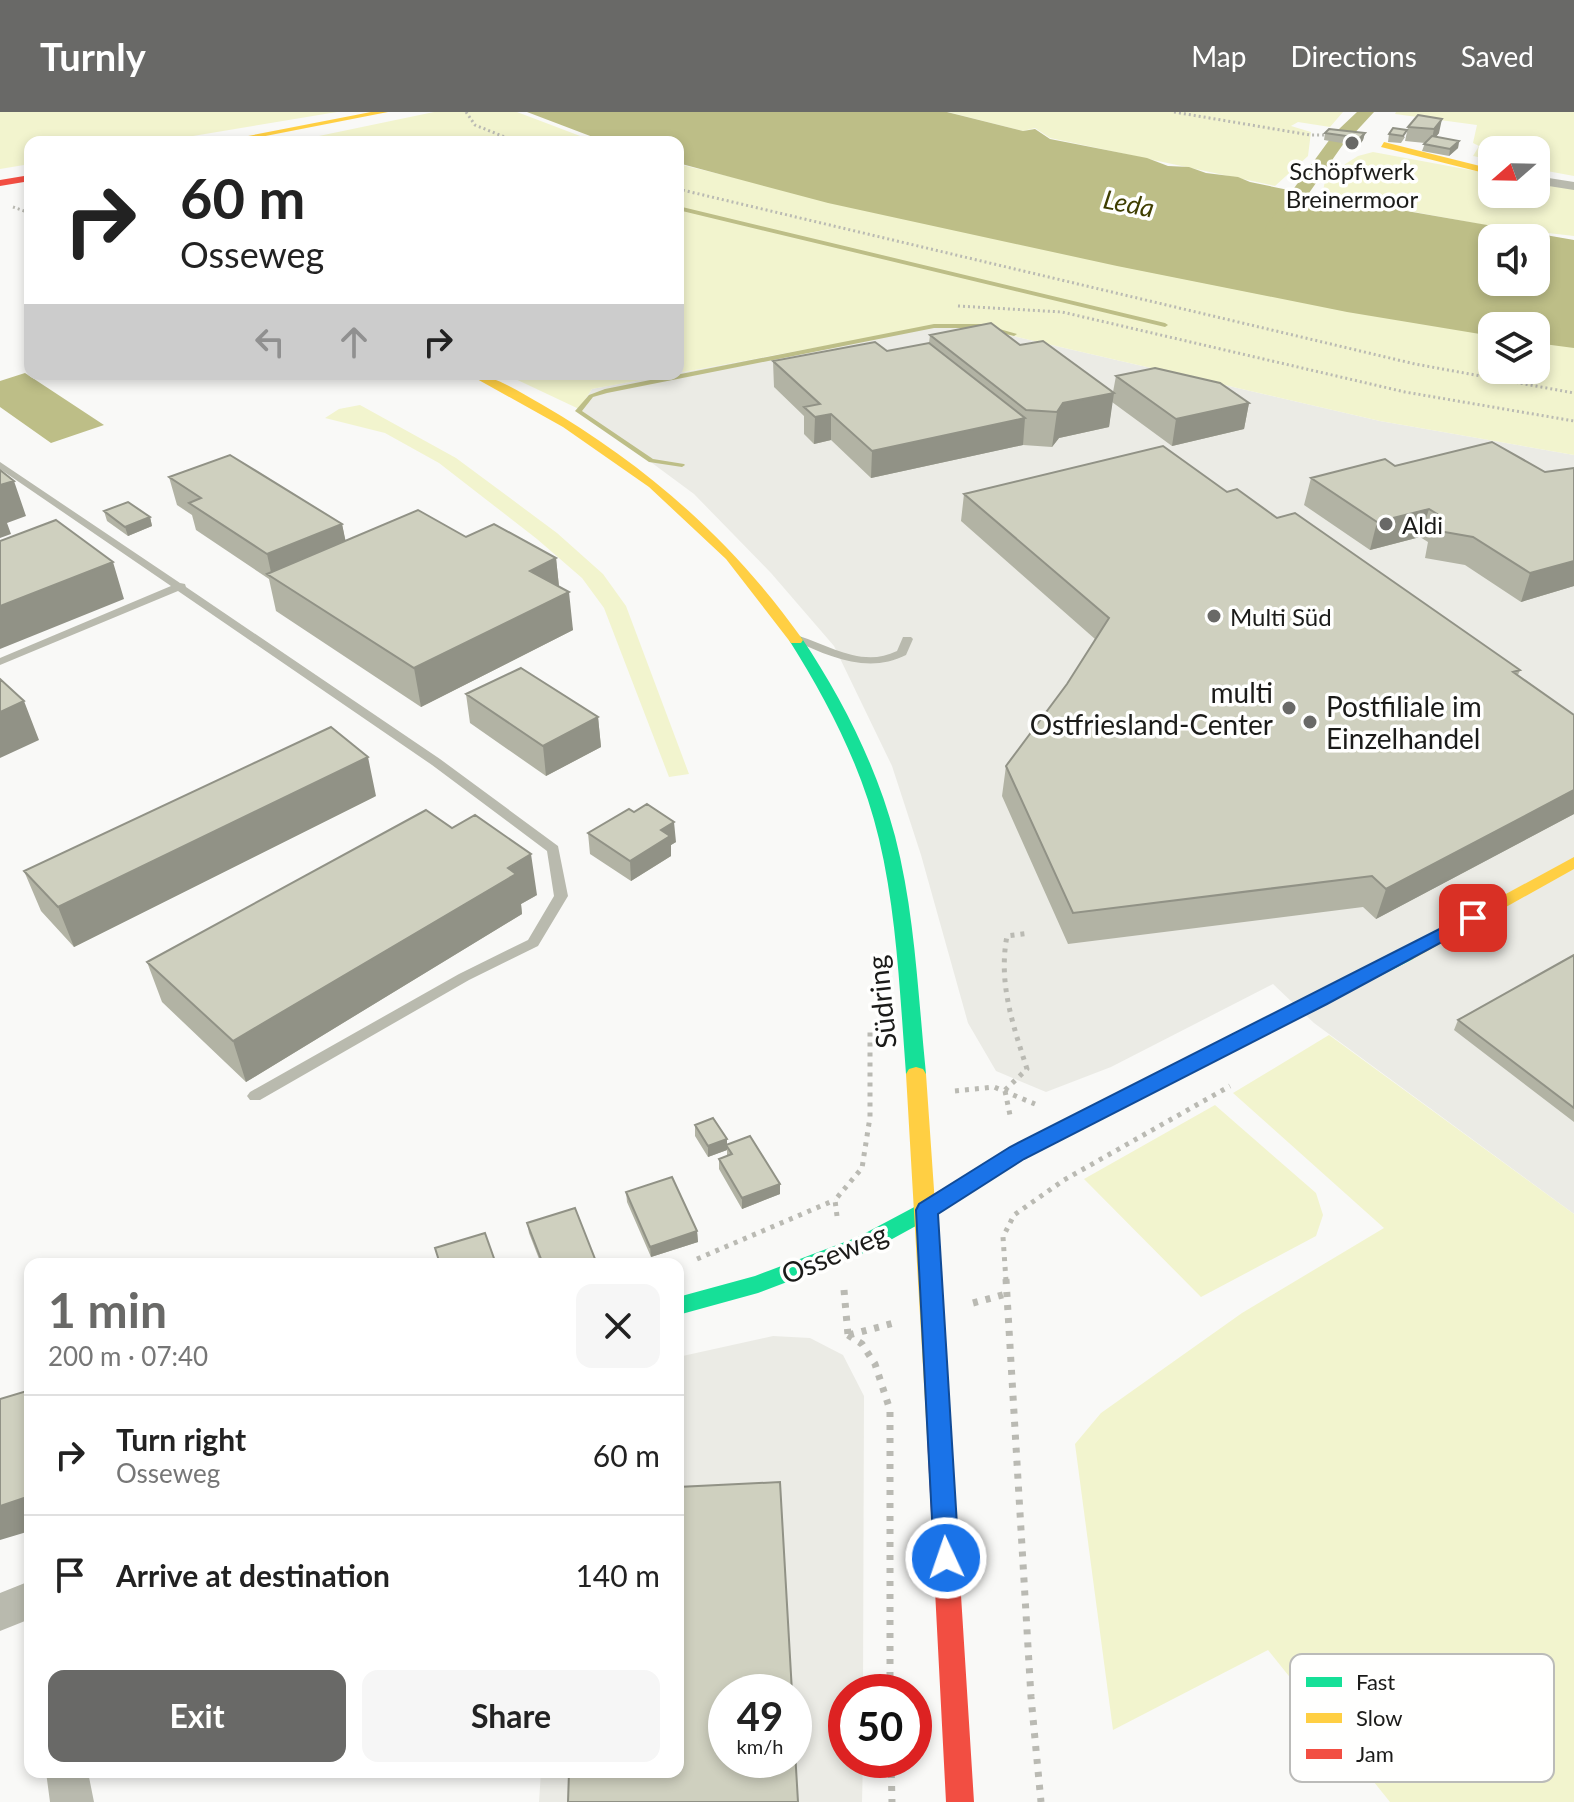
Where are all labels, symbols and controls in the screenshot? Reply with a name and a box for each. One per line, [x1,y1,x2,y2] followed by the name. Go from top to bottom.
[40,33,146,79] text: Turnly
[1191,39,1246,73] text: Map
[1290,39,1417,73] text: Directions
[1461,39,1534,73] text: Saved
[1343,134,1361,152] marker: Schöpfwerk Breinermoor
[1478,136,1550,208] north arrow
[1478,136,1550,384] map controls
[1286,156,1418,213] place label: Schöpfwerk Breinermoor
[180,164,305,231] text: 60 m
[48,168,152,272] icon: right
[1101,182,1157,224] water label: Leda
[1478,224,1550,296] button: sound
[180,232,324,276] text: Osseweg
[1478,312,1550,384] button: layers
[248,320,292,364] icon: left
[332,320,376,364] icon: ahead
[416,320,460,364] icon: right
[1402,510,1443,539] place label: Aldi
[1377,515,1395,533] marker: Aldi
[1230,602,1332,631] place label: Multi Süd
[1205,607,1223,625] marker: Multi Süd
[1030,675,1273,741] place label: multi Ostfriesland-Center
[1326,689,1482,755] place label: Postfiliale im Einzelhandel
[1280,699,1298,717] marker: multi Ostfriesland-Center
[1301,713,1319,731] marker: Postfiliale im Einzelhandel
[1439,884,1507,952] pin
[1451,896,1495,940] icon: arrive
[859,954,903,1050] street label: Südring
[776,1215,892,1291] street label: Osseweg
[48,1281,167,1338] text: 1 min
[576,1284,660,1368] button: close
[48,1340,208,1372] text: 200 m · 07:40
[116,1421,246,1457] text: Turn right
[48,1433,92,1477] icon: right
[593,1437,660,1473] text: 60 m
[116,1457,220,1489] text: Osseweg
[904,1516,988,1600] position arrow
[48,1553,92,1597] icon: arrive
[116,1557,390,1593] text: Arrive at destination
[575,1557,660,1593] text: 140 m
[1290,1654,1554,1782] legend
[1356,1668,1395,1695] text: Fast
[48,1670,346,1762] button: Exit
[362,1670,660,1762] button: Share
[828,1674,932,1778] speed limit sign: 50
[737,1692,783,1740] text: 49
[1356,1704,1403,1731] text: Slow
[737,1734,783,1758] text: km/h
[1356,1740,1394,1767] text: Jam

